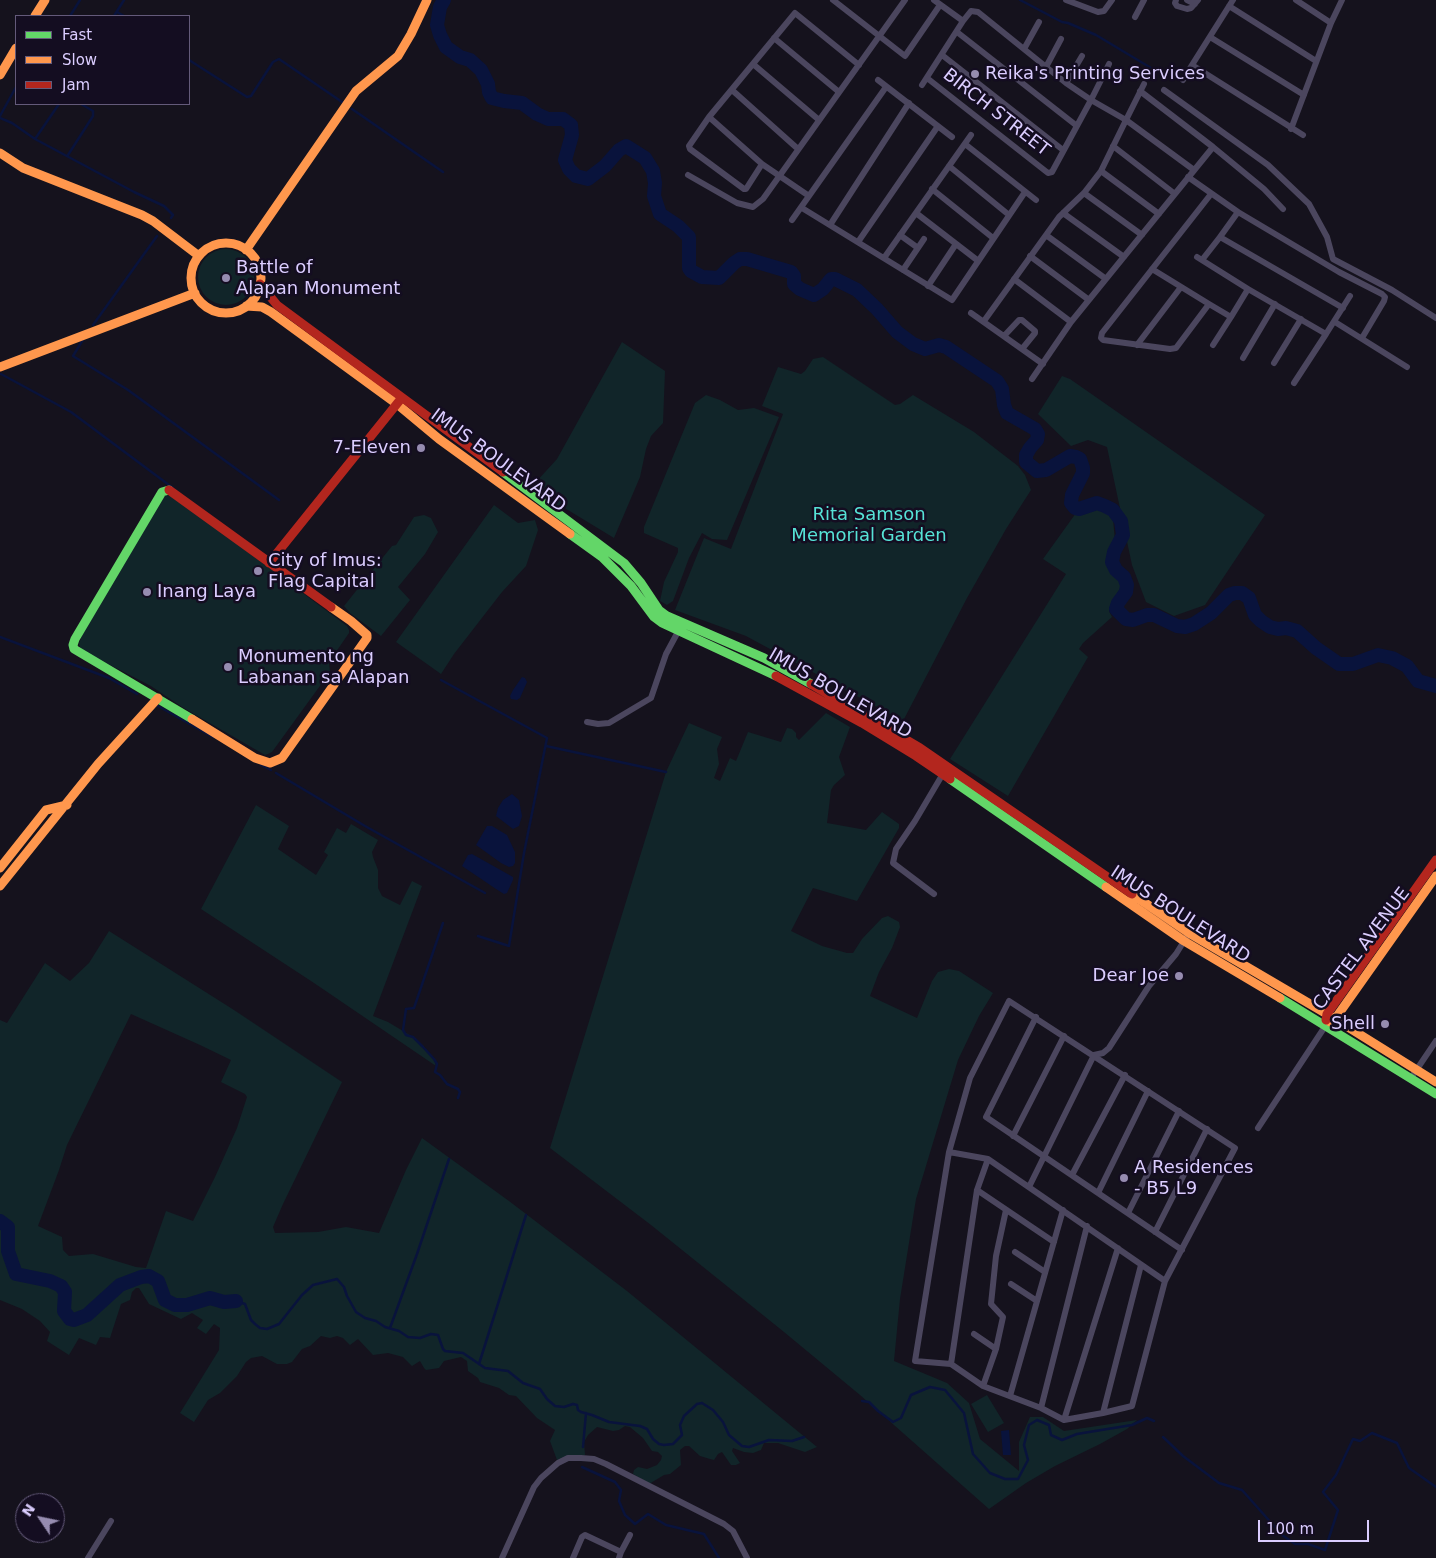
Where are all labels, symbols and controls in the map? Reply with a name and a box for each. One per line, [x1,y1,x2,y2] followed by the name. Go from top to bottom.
[15,15,190,105] legend
[62,26,92,44] text: Fast
[62,51,97,69] text: Slow
[985,63,1205,85] place label: Reika's Printing Services
[938,65,1054,161] street label: BIRCH STREET
[969,68,981,80] marker: Reika's Printing Services
[62,76,90,94] text: Jam
[236,257,400,300] place label: Battle of Alapan Monument
[220,272,232,284] marker: Battle of Alapan Monument
[426,405,570,517] street label: IMUS BOULEVARD
[332,437,411,459] place label: 7-Eleven
[415,442,427,454] marker: 7-Eleven
[791,504,947,546] park label: Rita Samson Memorial Garden
[268,550,382,592] place label: City of Imus: Flag Capital
[252,565,264,577] marker: City of Imus: Flag Capital
[157,581,256,603] place label: Inang Laya
[141,586,153,598] marker: Inang Laya
[765,644,915,744] street label: IMUS BOULEVARD
[238,646,409,689] place label: Monumento ng Labanan sa Alapan
[222,661,234,673] marker: Monumento ng Labanan sa Alapan
[1106,862,1254,968] street label: IMUS BOULEVARD
[1309,884,1415,1014] street label: CASTEL AVENUE
[1093,965,1169,987] place label: Dear Joe
[1173,970,1185,982] marker: Dear Joe
[1331,1013,1375,1035] place label: Shell
[1379,1018,1391,1030] marker: Shell
[1134,1157,1253,1200] place label: A Residences - B5 L9
[1118,1172,1130,1184] marker: A Residences - B5 L9
[15,1493,65,1543] north arrow
[18,1501,38,1520] text: N
[1261,1510,1372,1542] scale bar
[1266,1520,1314,1538] text: 100 m

